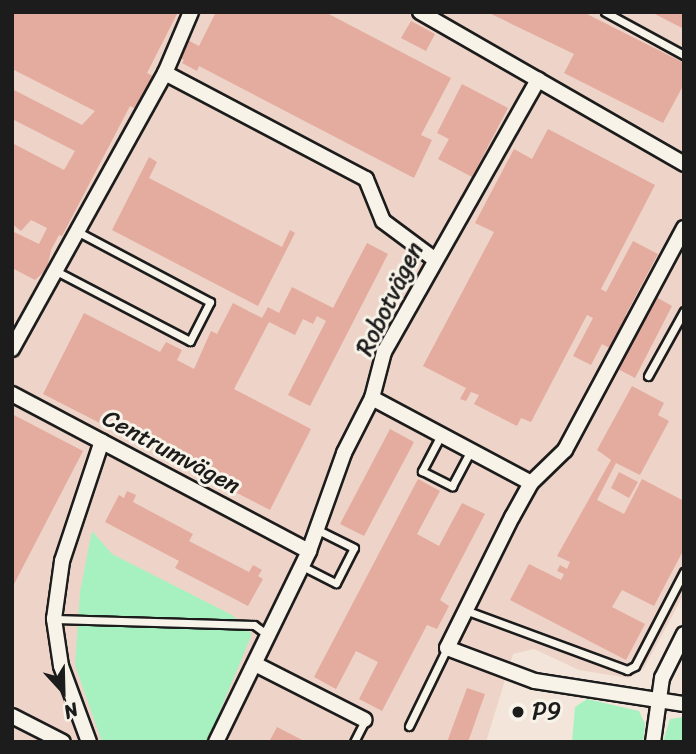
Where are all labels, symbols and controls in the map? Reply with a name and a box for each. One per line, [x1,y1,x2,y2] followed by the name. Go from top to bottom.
[350,238,430,360] street label: Robotvägen
[97,404,245,500] street label: Centrumvägen
[28,656,98,726] north arrow
[59,693,83,729] text: N
[532,698,561,726] place label: P9
[510,704,526,720] marker: P9

